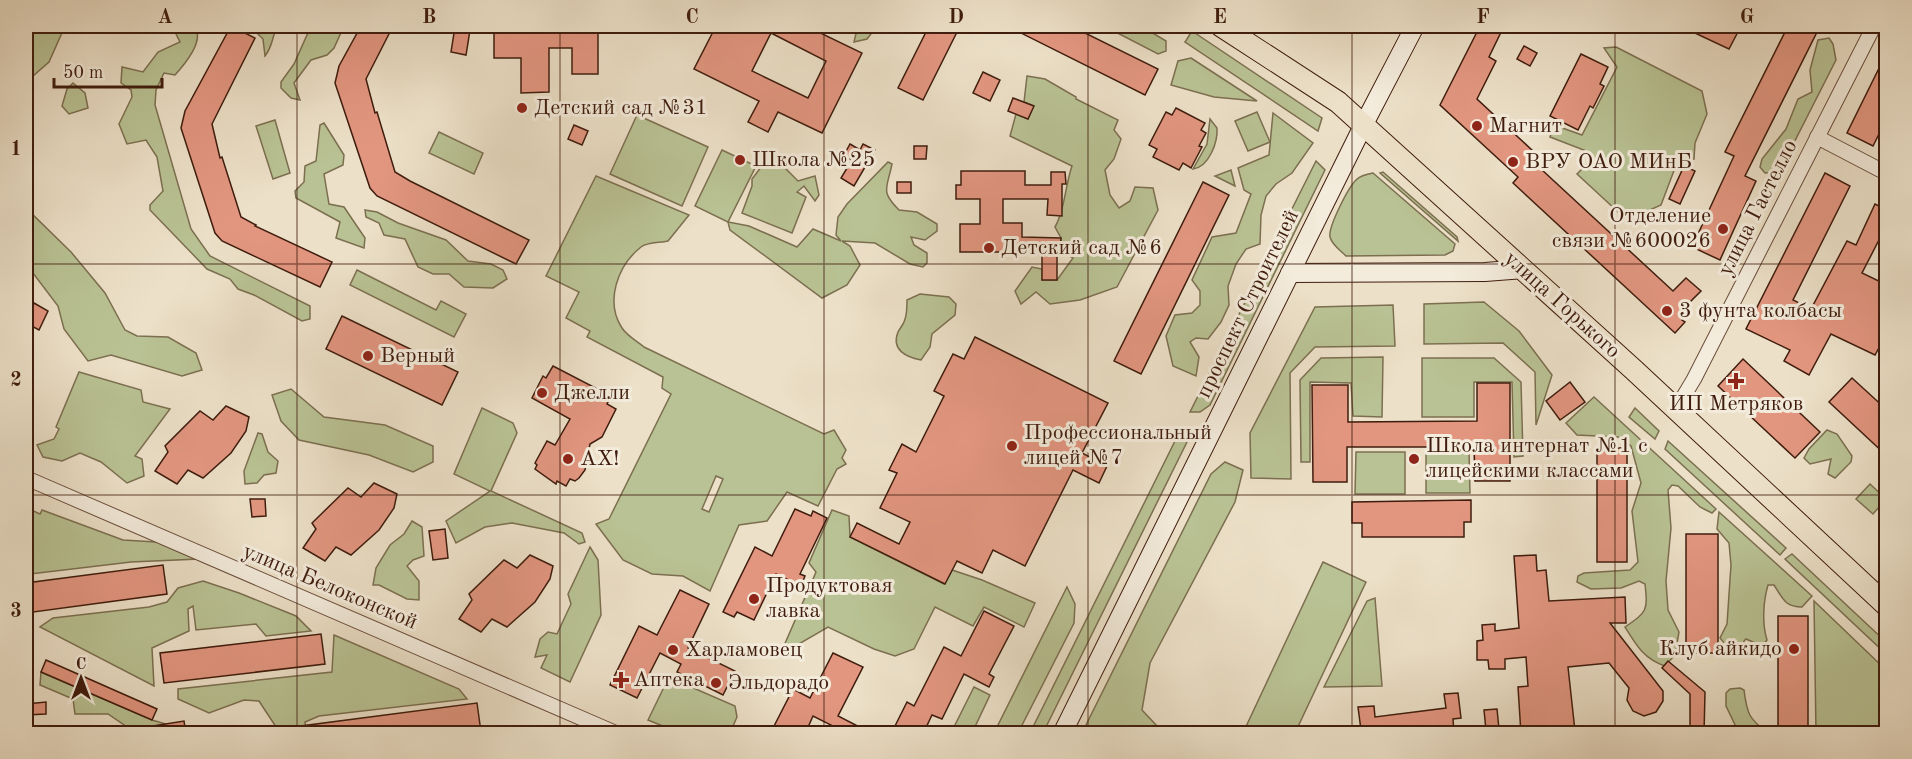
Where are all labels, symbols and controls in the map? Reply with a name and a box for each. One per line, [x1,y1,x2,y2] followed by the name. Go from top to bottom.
[157,8,173,28] text: A
[422,8,436,28] text: B
[685,8,699,28] text: C
[948,8,964,28] text: D
[1213,8,1227,28] text: E
[1476,8,1490,28] text: F
[1740,8,1754,28] text: G
[54,51,162,89] scale bar
[63,64,103,82] text: 50 m
[534,97,708,119] place label: Детский сад №31
[515,101,529,115] marker: Детский сад №31
[1489,115,1562,137] place label: Магнит
[1470,119,1484,133] marker: Магнит
[1714,136,1802,280] street label: улица Гастелло
[10,140,22,160] text: 1
[752,149,875,171] place label: Школа №25
[1525,151,1692,173] place label: ВРУ ОАО МИнБ
[733,153,747,167] marker: Школа №25
[1506,155,1520,169] marker: ВРУ ОАО МИнБ
[1552,205,1711,252] place label: Отделение связи №600026
[1193,206,1303,402] street label: проспект Строителей
[1716,222,1730,236] marker: Отделение связи №600026
[1001,237,1162,259] place label: Детский сад №6
[982,241,996,255] marker: Детский сад №6
[1500,247,1624,363] street label: улица Горького
[1679,300,1842,322] place label: 3 фунта колбасы
[1660,304,1674,318] marker: 3 фунта колбасы
[380,345,455,367] place label: Верный
[361,349,375,363] marker: Верный
[10,371,22,391] text: 2
[1729,374,1743,388] marker: ИП Метряков
[554,382,630,404] place label: Джелли
[535,386,549,400] marker: Джелли
[1669,393,1803,415] place label: ИП Метряков
[1024,422,1212,469] place label: Профессиональный лицей №7
[1426,435,1648,482] place label: Школа интернат №1 с лицейскими классами
[1005,439,1019,453] marker: Профессиональный лицей №7
[580,448,619,470] place label: АХ!
[561,452,575,466] marker: АХ!
[1407,452,1421,466] marker: Школа интернат №1 с лицейскими классами
[239,540,421,634] street label: улица Белоконской
[766,575,893,622] place label: Продуктовая лавка
[747,592,761,606] marker: Продуктовая лавка
[10,602,22,622] text: 3
[1659,638,1782,660] place label: Клуб айкидо
[685,639,802,661] place label: Харламовец
[1787,642,1801,656] marker: Клуб айкидо
[666,643,680,657] marker: Харламовец
[51,648,111,708] north arrow
[76,657,86,673] text: С
[633,669,704,691] place label: Аптека
[728,672,829,694] place label: Эльдорадо
[614,673,628,687] marker: Аптека
[709,676,723,690] marker: Эльдорадо

